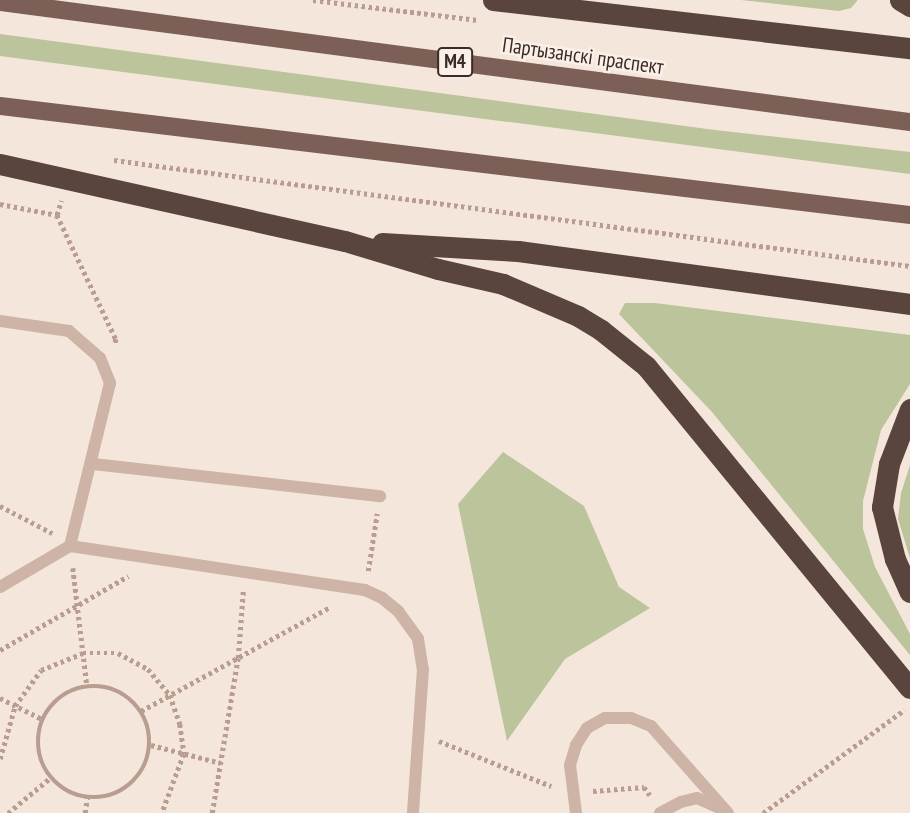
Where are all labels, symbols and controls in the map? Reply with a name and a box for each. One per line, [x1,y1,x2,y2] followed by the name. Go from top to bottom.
[501,32,665,80] street label: Партызанскі праспект
[436,46,474,78] road number: М4

